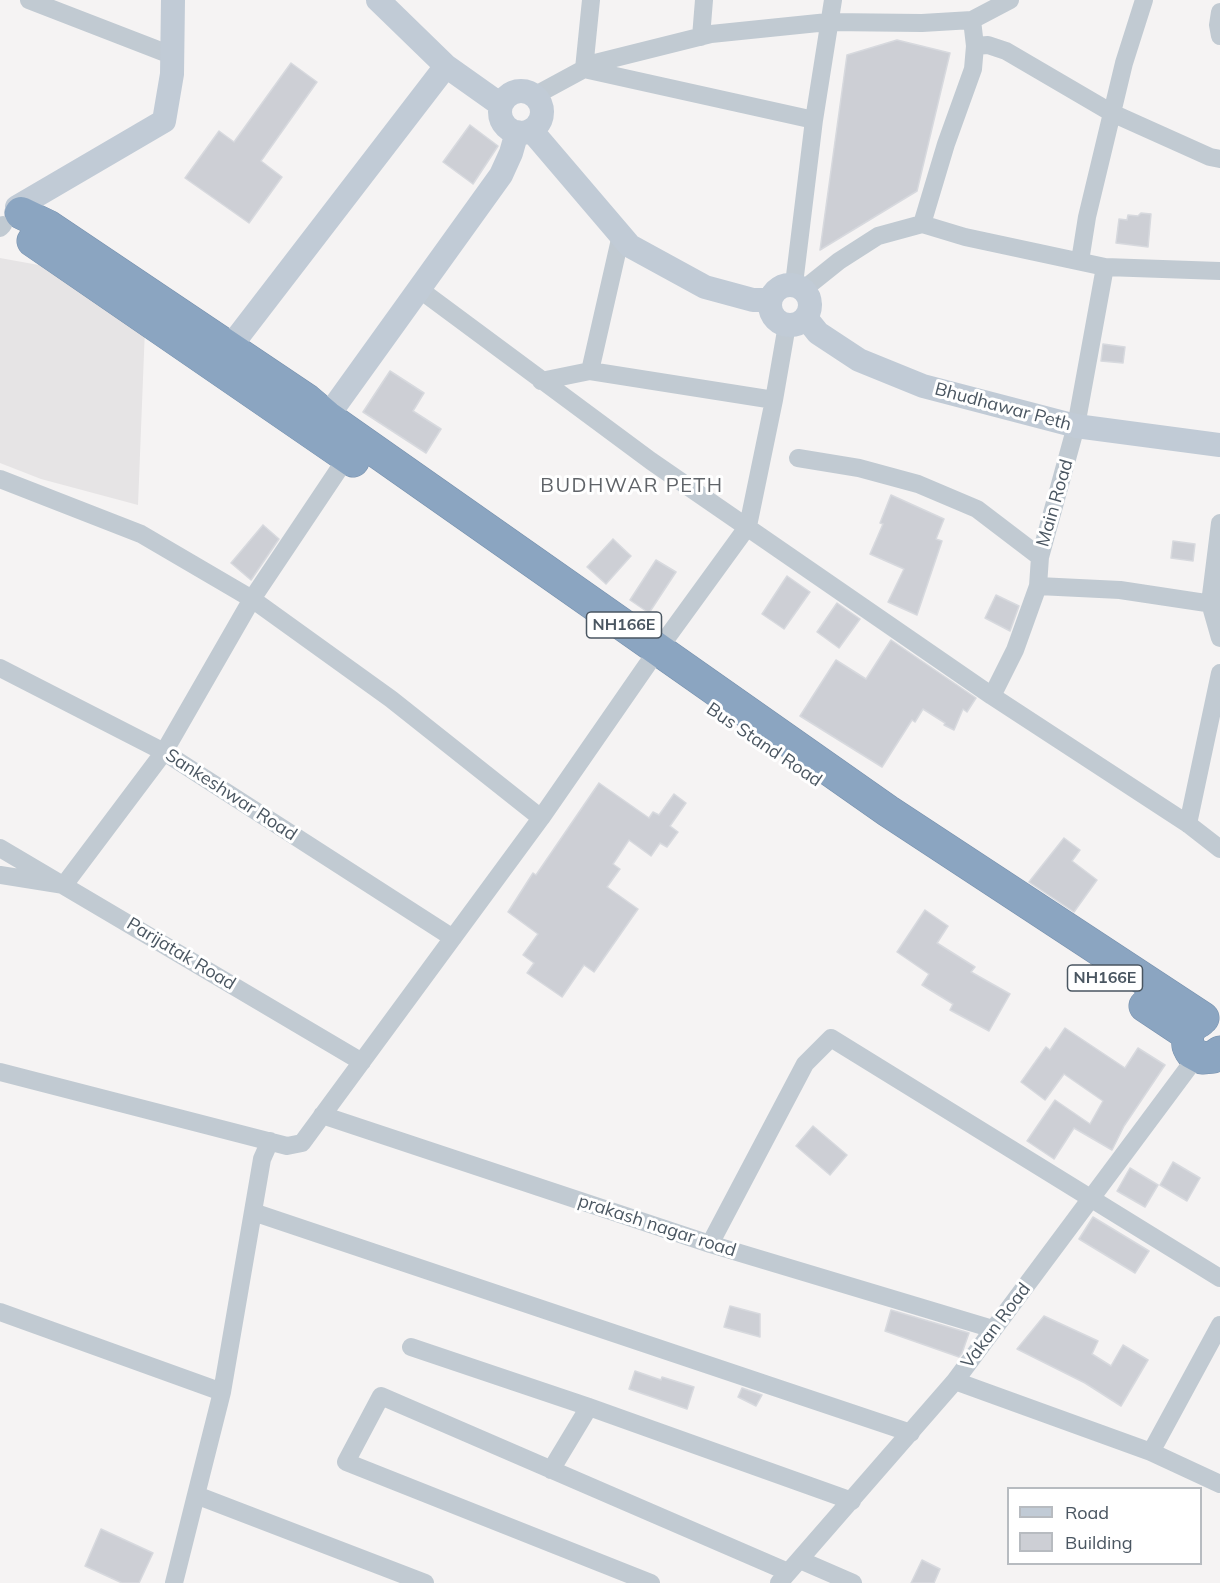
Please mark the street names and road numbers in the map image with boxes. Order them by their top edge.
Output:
street label: Bhudhawar Peth [932,378,1074,436]
street label: Main Road [1032,457,1078,549]
road number: NH166E [586,612,662,638]
street label: Bus Stand Road [702,698,826,792]
street label: Sankeshwar Road [161,744,301,846]
street label: Parijatak Road [123,913,239,995]
road number: NH166E [1068,965,1142,991]
street label: prakash nagar road [575,1190,739,1262]
street label: Vakan Road [957,1279,1035,1373]

